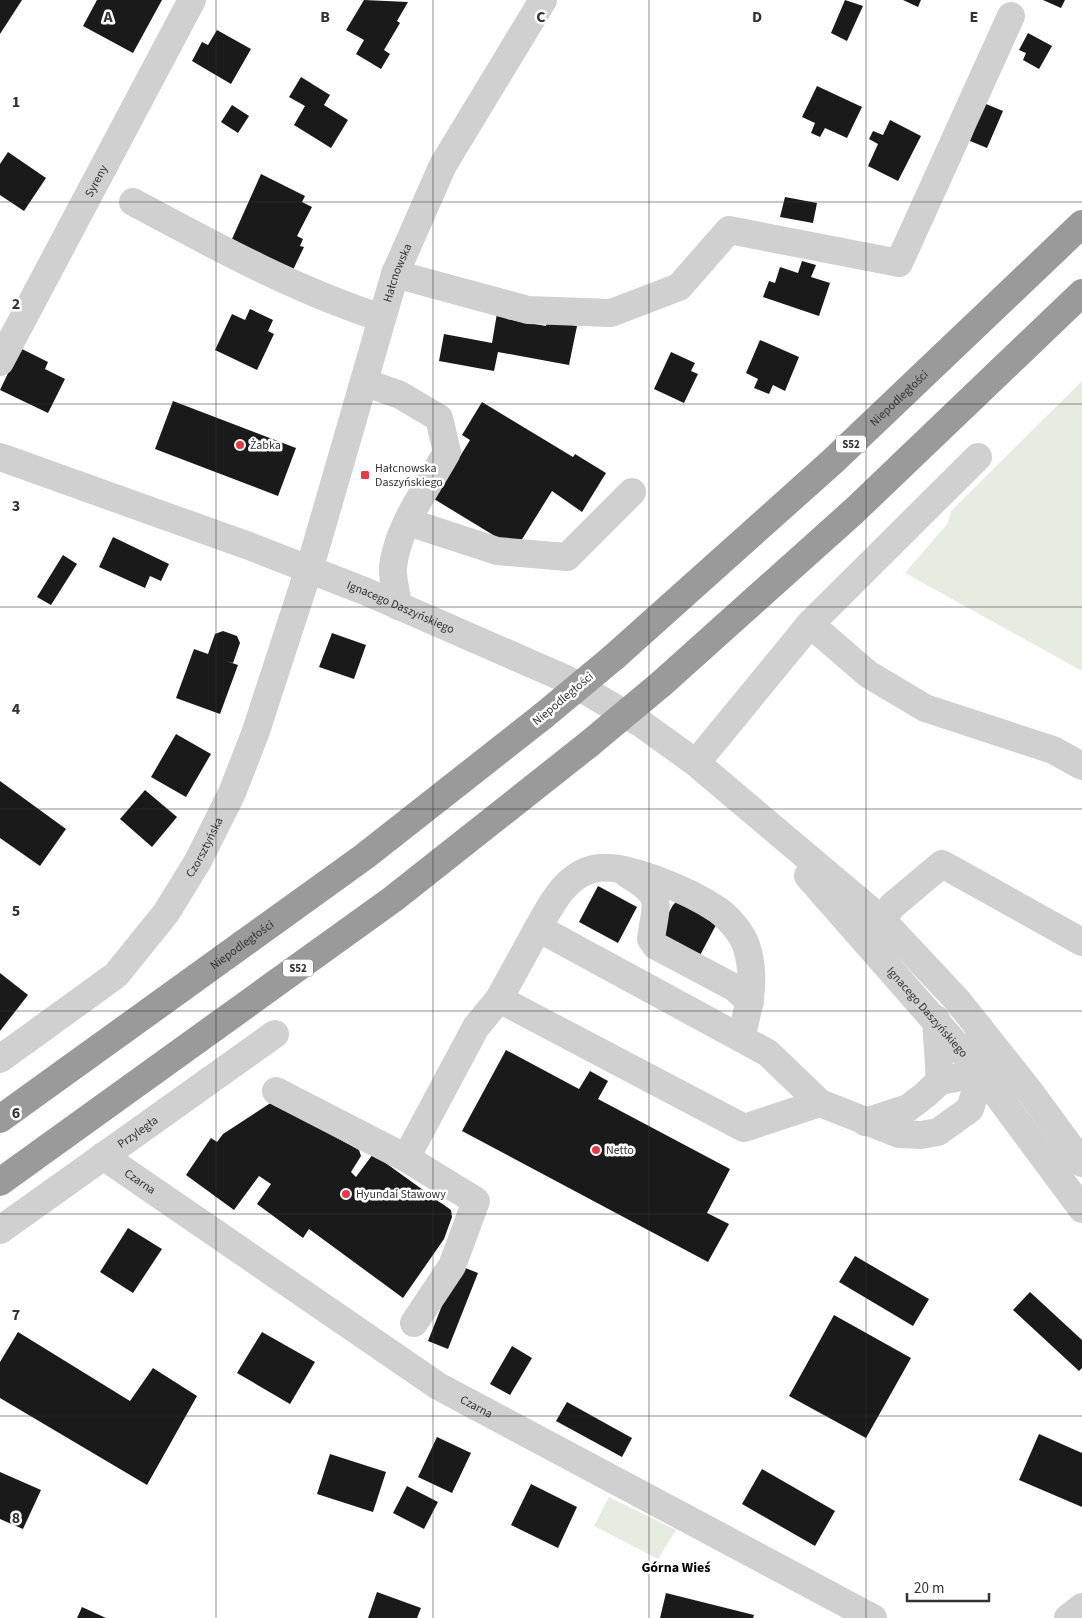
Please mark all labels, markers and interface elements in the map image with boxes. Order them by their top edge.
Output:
text: A [102,6,113,28]
text: B [320,6,330,28]
text: C [536,6,546,28]
text: D [752,6,762,28]
text: E [970,6,978,28]
text: 1 [12,91,20,113]
street label: Syreny [81,161,112,200]
street label: Hałcnowska [379,241,416,304]
text: 2 [12,293,20,315]
street label: Niepodległości [866,366,932,430]
road number: S52 [836,436,866,452]
place label: Żabka [250,437,281,454]
marker: Żabka [234,439,246,451]
place label: Hałcnowska Daszyńskiego [375,460,443,491]
marker: Hałcnowska Daszyńskiego [359,469,371,481]
text: 3 [12,495,20,517]
street label: Ignacego Daszyńskiego [344,576,457,638]
street label: Niepodległości [529,668,597,730]
text: 4 [12,698,21,720]
street label: Czorsztyńska [181,814,227,881]
text: 5 [12,900,20,922]
street label: Niepodległości [206,916,277,974]
road number: S52 [283,960,313,976]
street label: Ignacego Daszyńskiego [883,963,972,1061]
text: 6 [12,1102,20,1124]
street label: Przyległa [114,1112,161,1152]
place label: Netto [606,1142,634,1159]
marker: Netto [590,1144,602,1156]
street label: Czarna [121,1165,159,1198]
place label: Hyundai Stawowy [356,1186,446,1203]
marker: Hyundai Stawowy [340,1188,352,1200]
text: 7 [12,1304,20,1326]
street label: Czarna [457,1391,496,1422]
text: 8 [12,1507,20,1529]
district label: Górna Wieś [641,1558,711,1578]
scale bar [907,1570,990,1602]
text: 20 m [914,1578,944,1599]

